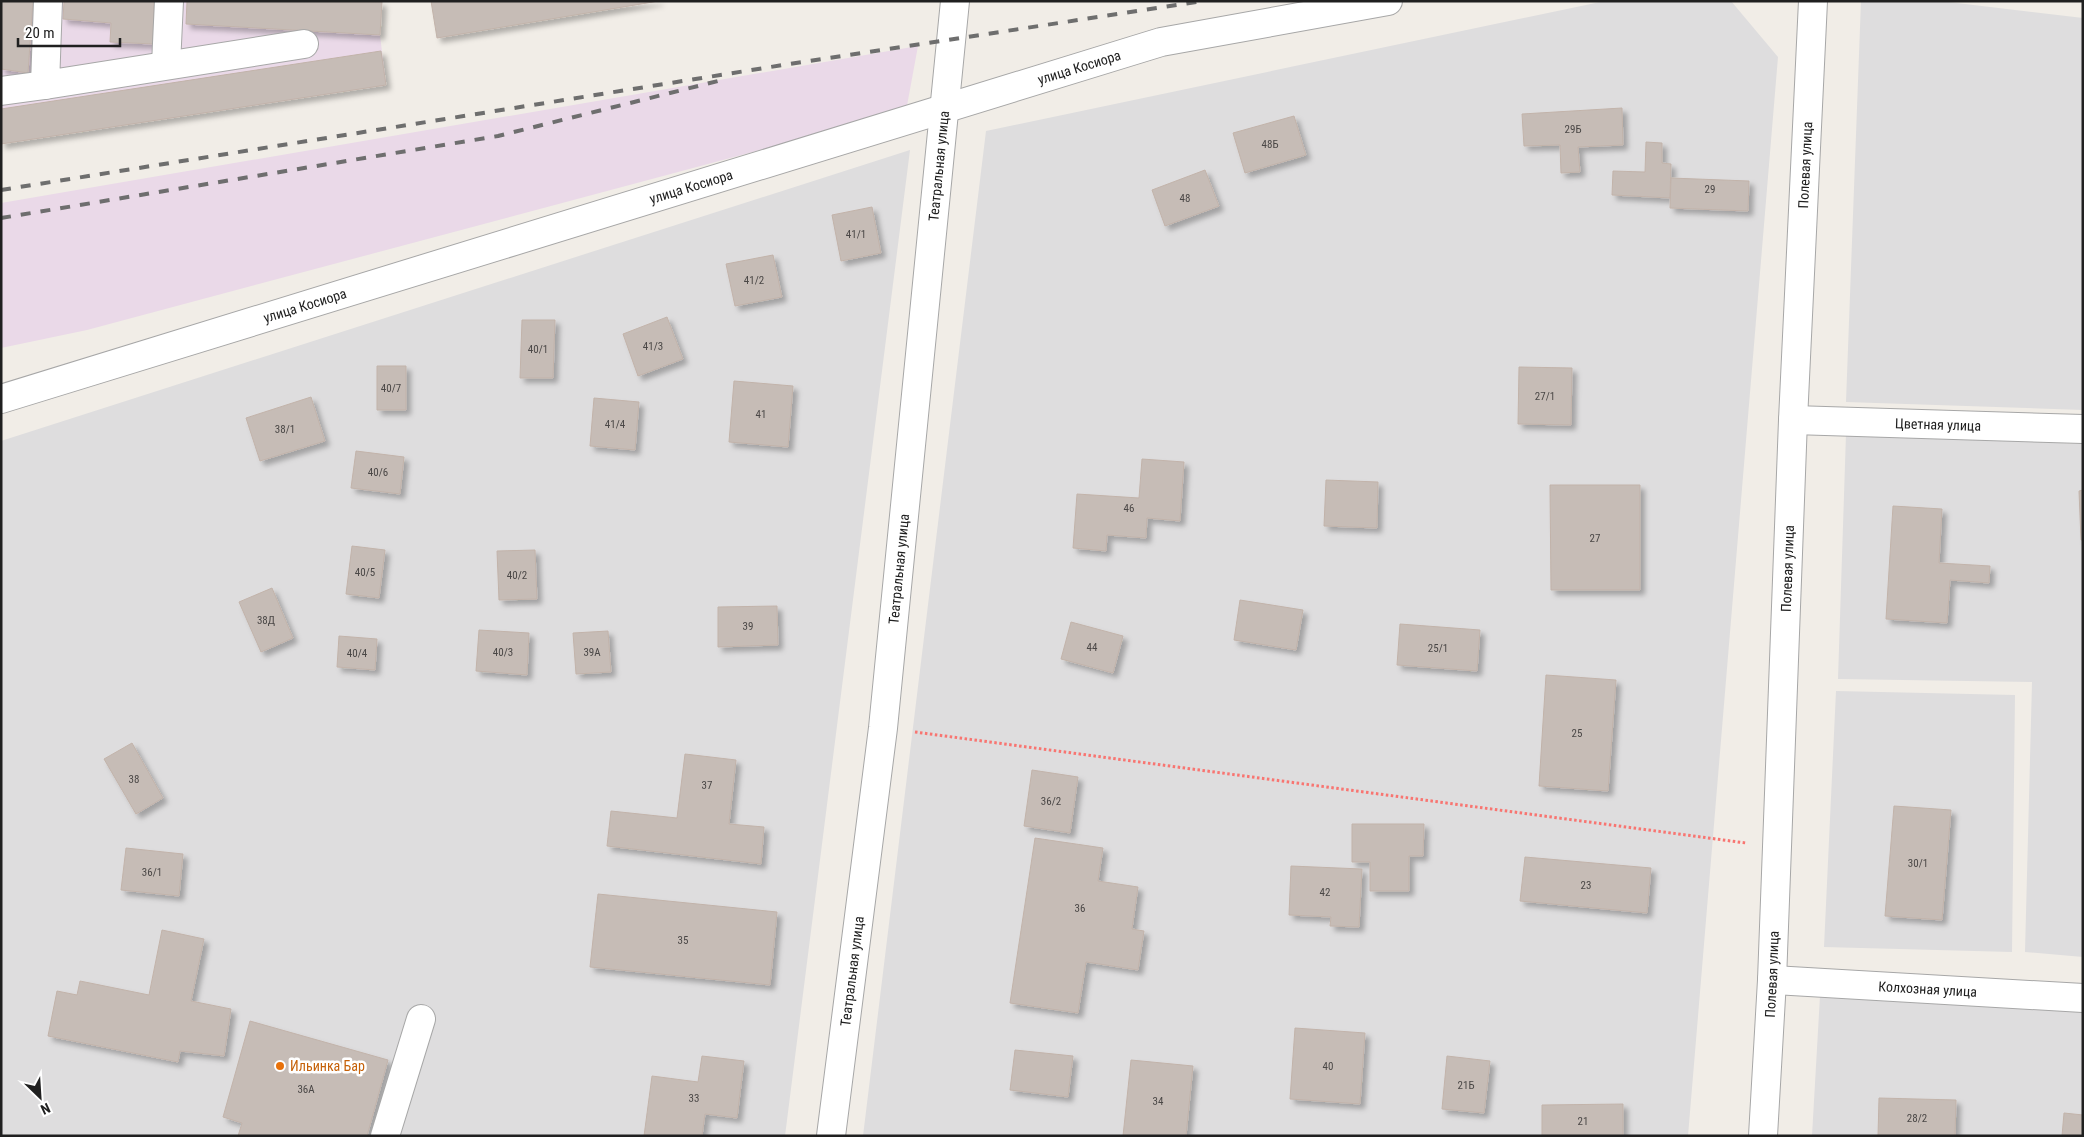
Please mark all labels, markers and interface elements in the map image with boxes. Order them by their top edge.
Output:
scale bar [18,15,120,47]
text: 20 m [25,24,55,42]
street label: улица Косиора [1036,47,1123,88]
street label: Театральная улица [925,110,952,222]
street label: Полевая улица [1795,121,1815,209]
house number: 29Б [1565,123,1581,136]
house number: 48Б [1262,138,1278,151]
street label: улица Косиора [648,166,735,207]
house number: 29 [1705,183,1715,196]
house number: 48 [1180,192,1190,205]
house number: 41/1 [846,228,866,241]
house number: 41/2 [744,274,764,287]
street label: улица Косиора [261,285,348,326]
house number: 41/3 [643,340,663,353]
house number: 40/1 [528,343,548,356]
house number: 40/7 [381,382,401,395]
house number: 27/1 [1535,390,1555,403]
house number: 41 [756,408,766,421]
street label: Цветная улица [1895,415,1981,434]
house number: 41/4 [605,418,626,431]
house number: 38/1 [275,423,295,436]
house number: 40/6 [368,466,388,479]
house number: 46 [1124,502,1134,515]
street label: Театральная улица [885,513,912,625]
street label: Полевая улица [1778,525,1797,612]
house number: 27 [1590,532,1600,545]
house number: 40/5 [355,566,375,579]
house number: 40/2 [507,569,527,582]
house number: 38Д [257,614,275,627]
house number: 39 [743,620,753,633]
house number: 44 [1087,641,1098,654]
house number: 25/1 [1428,642,1448,655]
house number: 40/3 [493,646,513,659]
house number: 39А [583,646,601,659]
house number: 40/4 [347,647,368,660]
house number: 25 [1572,727,1582,740]
house number: 38 [129,773,139,786]
house number: 37 [702,779,712,792]
house number: 36/2 [1041,795,1061,808]
house number: 30/1 [1908,857,1928,870]
house number: 36/1 [142,866,162,879]
house number: 23 [1581,879,1591,892]
house number: 42 [1320,886,1330,899]
house number: 36 [1075,902,1085,915]
street label: Театральная улица [837,915,867,1027]
street label: Полевая улица [1762,930,1782,1018]
house number: 35 [678,934,688,947]
street label: Колхозная улица [1878,978,1978,1000]
place label: Ильинка Бар [290,1058,365,1074]
marker: Ильинка Бар [274,1060,286,1072]
house number: 40 [1323,1060,1333,1073]
north arrow [15,1072,65,1122]
house number: 21Б [1458,1079,1474,1092]
house number: 36А [297,1083,315,1096]
house number: 33 [689,1092,699,1105]
house number: 34 [1153,1095,1164,1108]
text: N [38,1100,53,1118]
house number: 28/2 [1907,1112,1927,1125]
house number: 21 [1578,1115,1588,1128]

